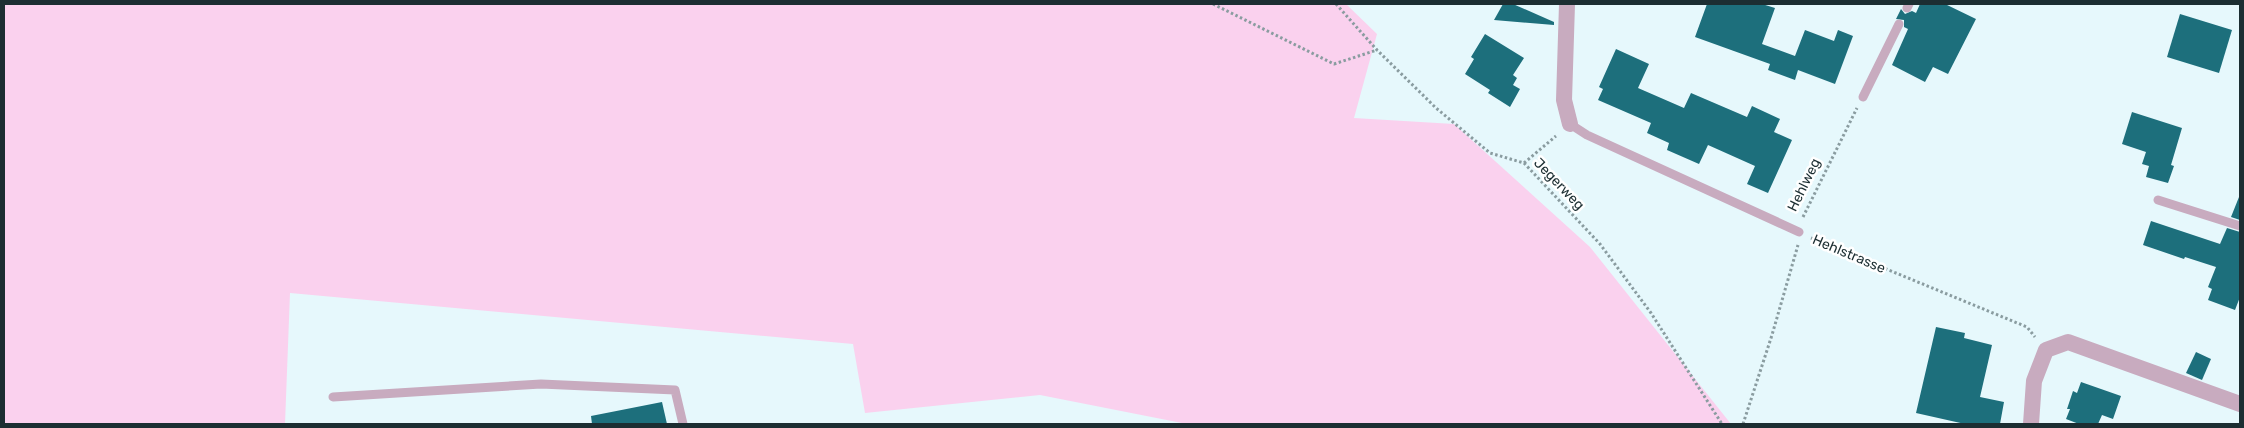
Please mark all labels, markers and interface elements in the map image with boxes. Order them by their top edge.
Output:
street label: Jegerweg [1530,155,1588,213]
street label: Hehlweg [1784,156,1824,214]
street label: Hehlstrasse [1810,231,1888,277]

